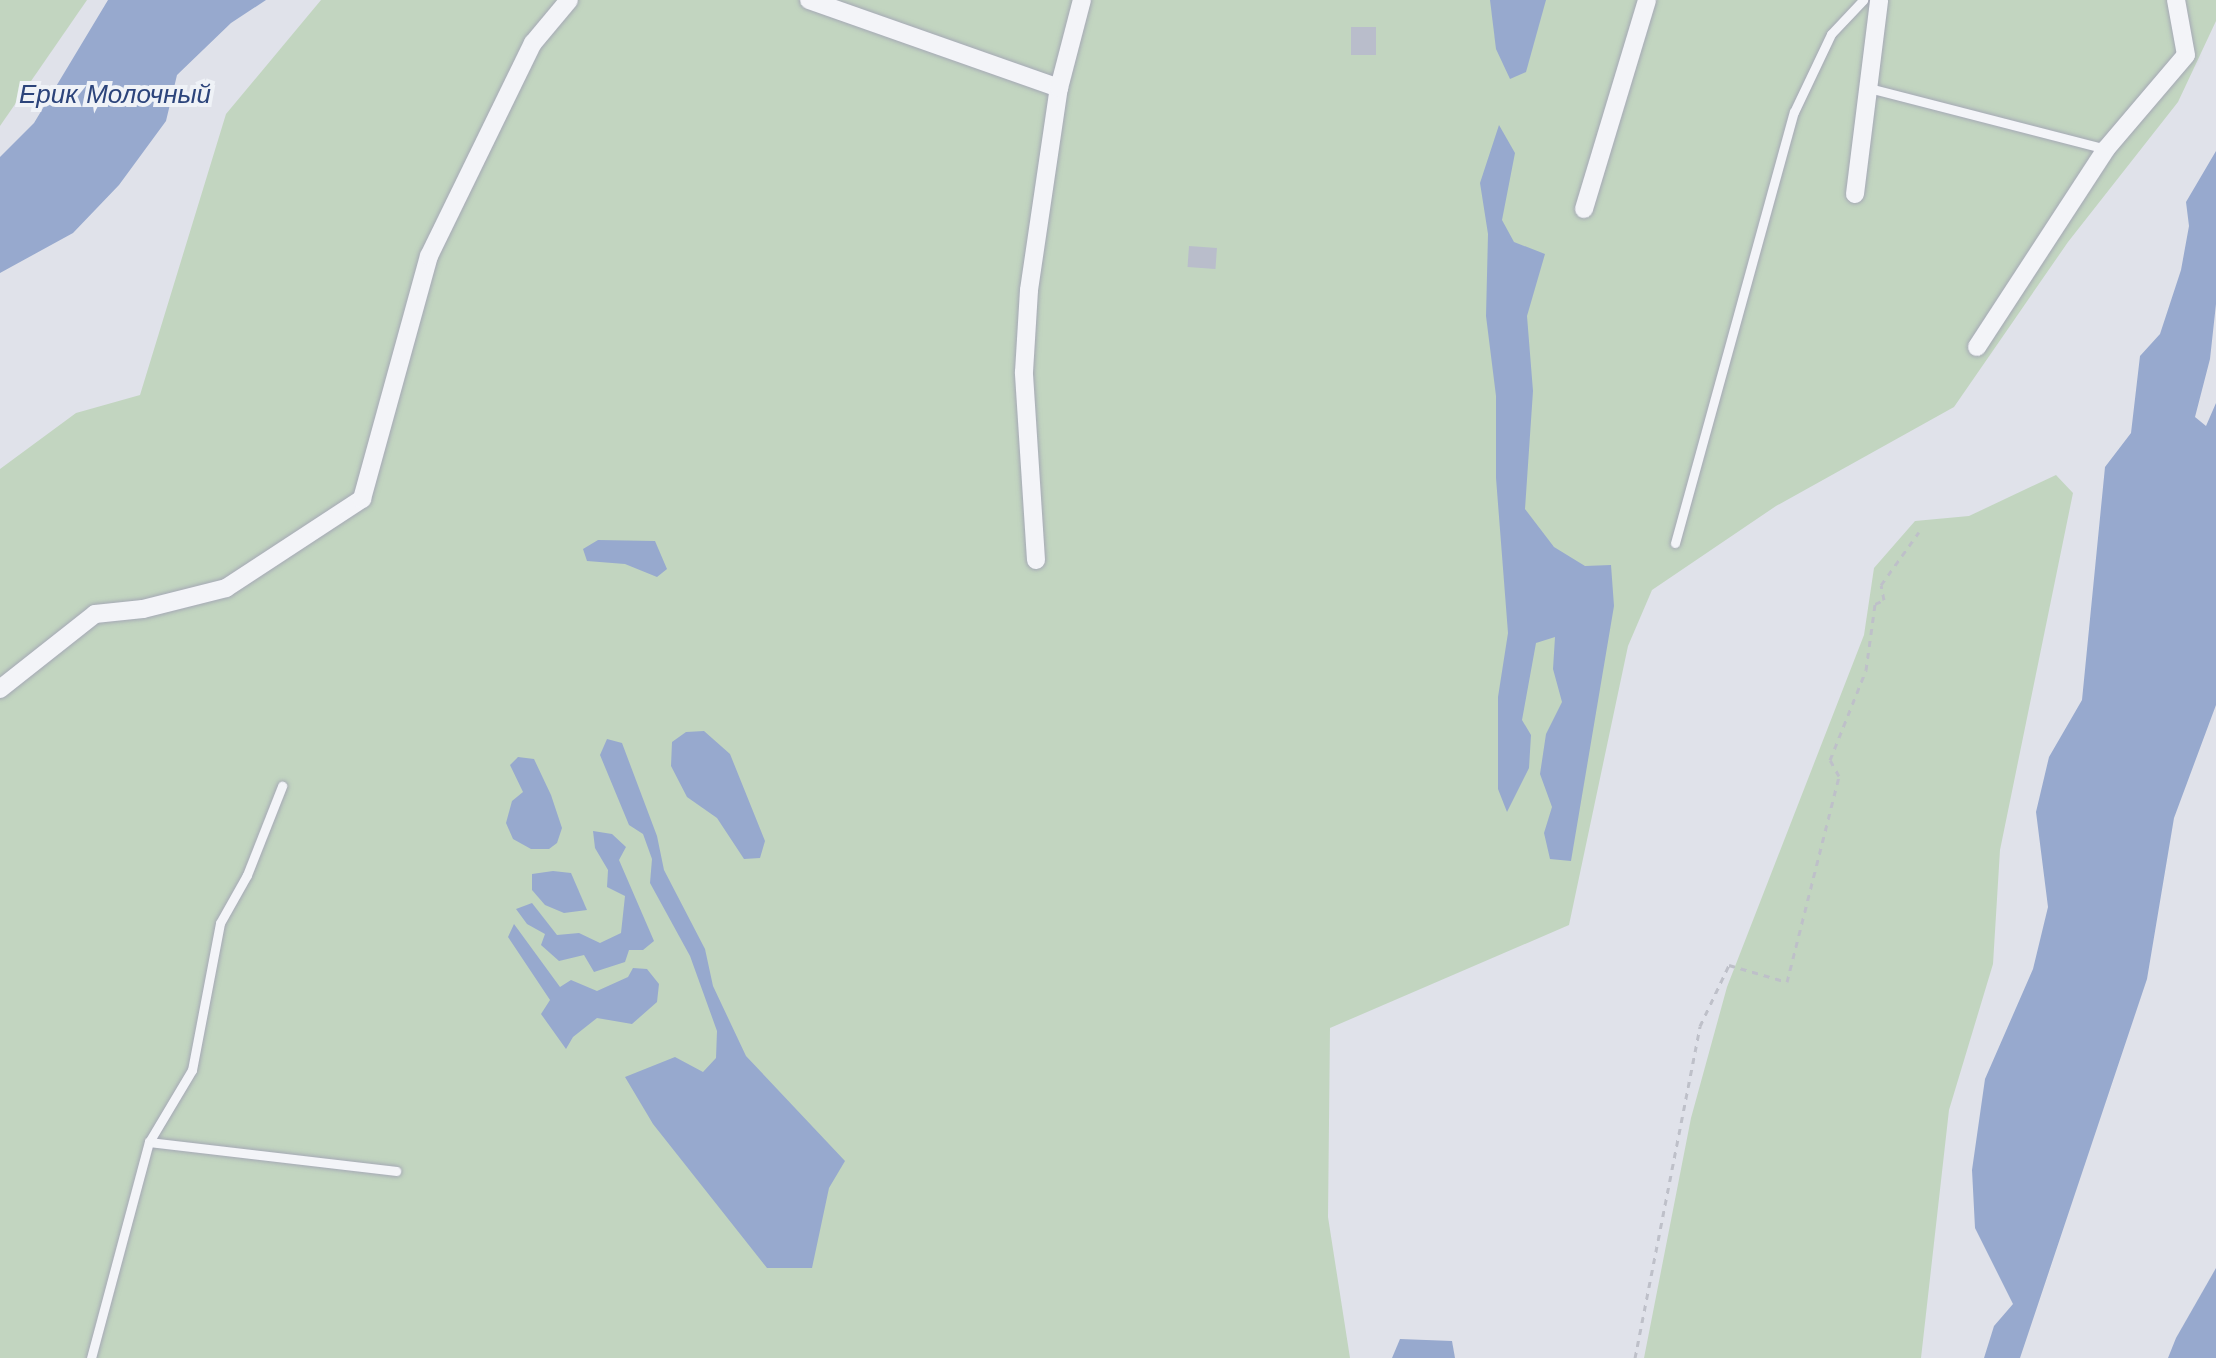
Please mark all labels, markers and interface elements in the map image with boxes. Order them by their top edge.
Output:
water label: Ерик Молочный [19,79,211,111]

